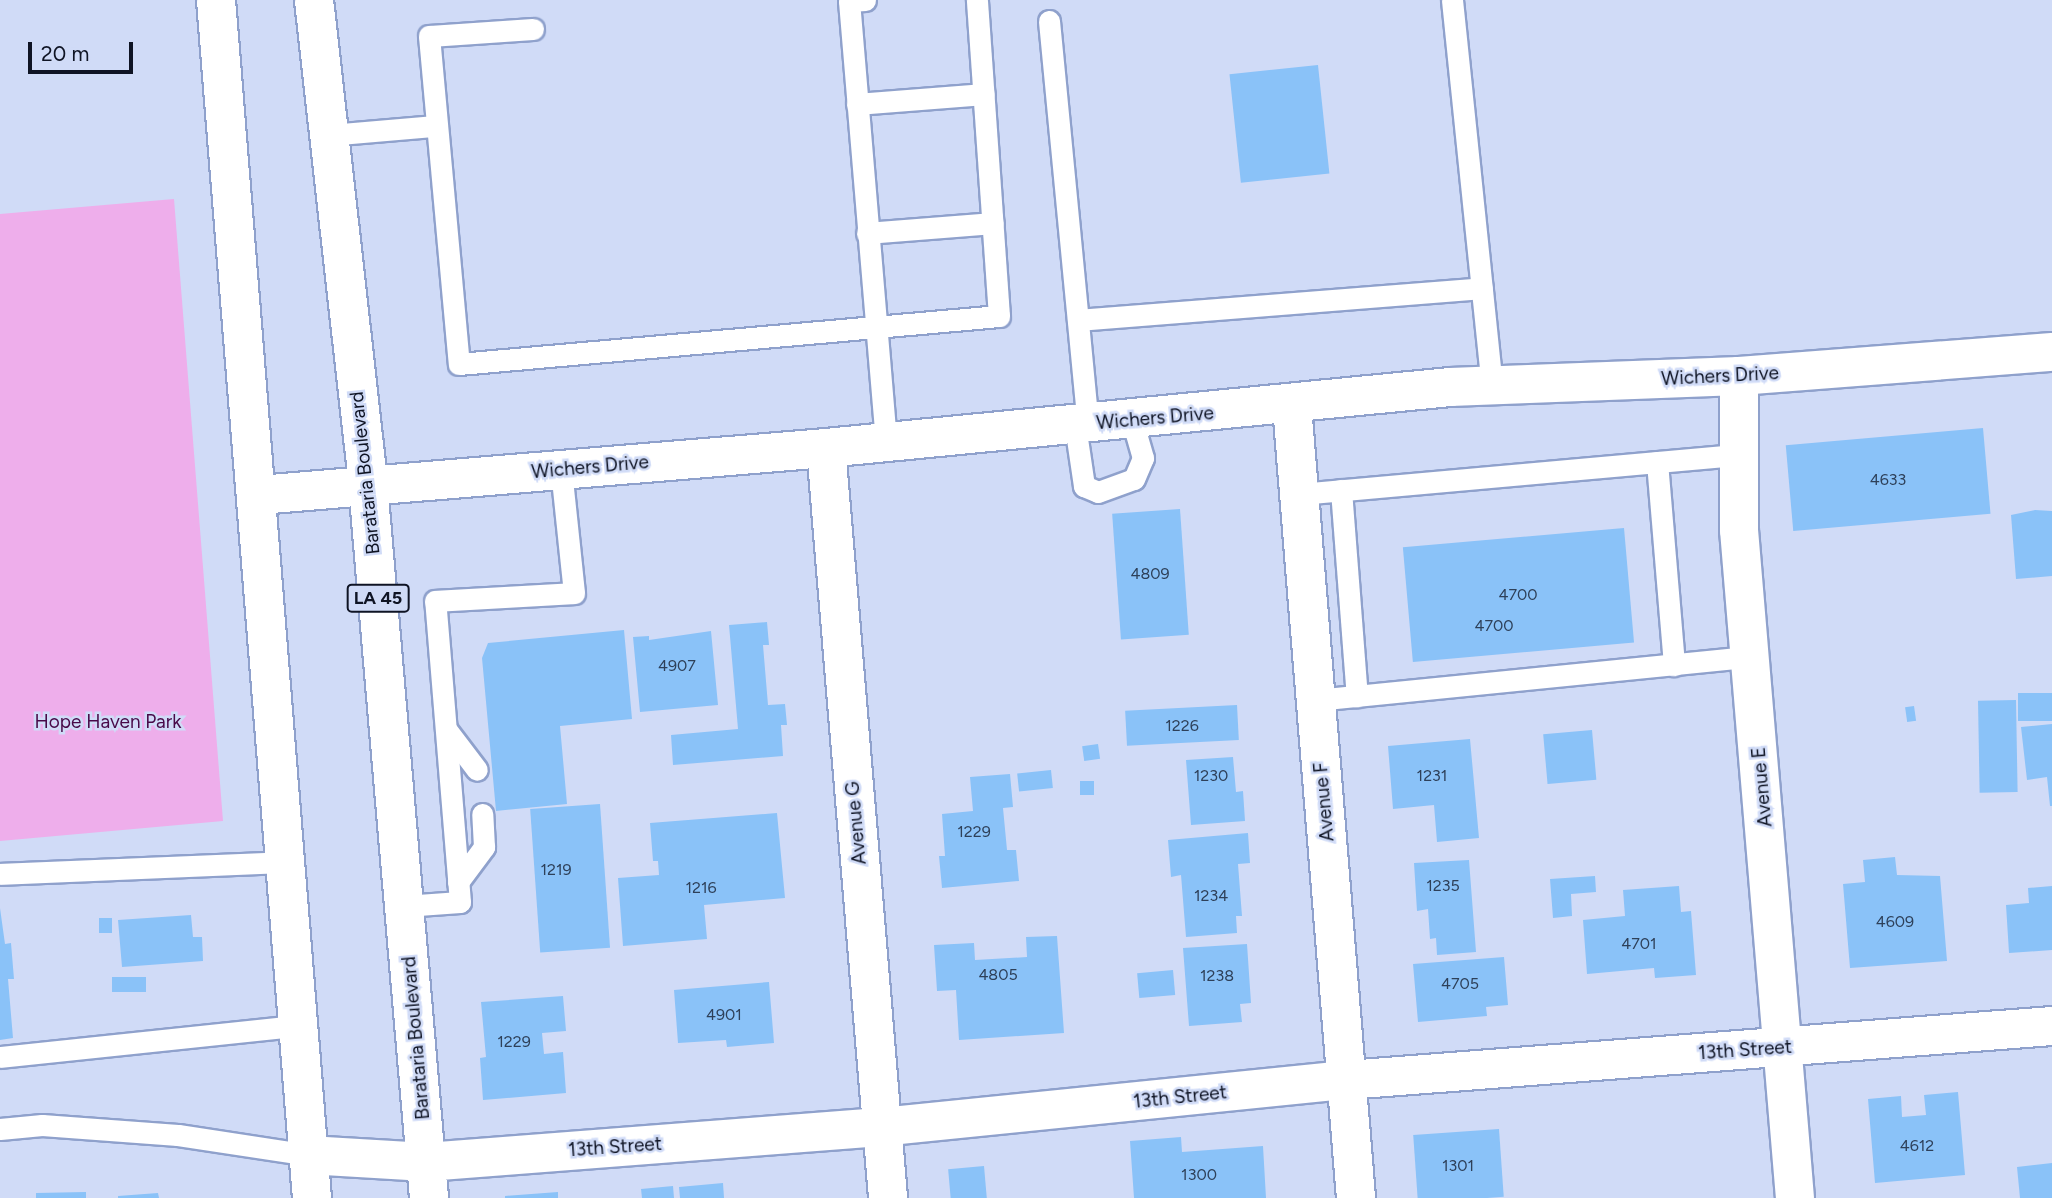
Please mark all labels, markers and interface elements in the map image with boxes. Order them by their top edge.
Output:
scale bar [32,28,136,72]
text: 20 m [41,41,89,66]
street label: Wichers Drive [1661,362,1779,390]
street label: Barataria Boulevard [345,390,385,556]
street label: Wichers Drive [1095,402,1215,434]
street label: Wichers Drive [530,451,650,483]
house number: 4633 [1870,470,1906,490]
house number: 4809 [1130,564,1170,584]
road number: LA 45 [346,584,410,612]
house number: 4700 [1498,585,1538,605]
house number: 4700 [1474,616,1514,636]
house number: 4907 [658,656,696,676]
park label: Hope Haven Park [35,711,181,733]
house number: 1226 [1165,716,1199,736]
street label: Avenue E [1747,746,1777,828]
street label: Avenue F [1309,762,1339,842]
house number: 1230 [1194,766,1228,786]
house number: 1231 [1417,766,1447,786]
street label: Avenue G [841,780,871,866]
house number: 1229 [957,822,991,842]
house number: 1219 [540,860,572,880]
house number: 1235 [1426,876,1460,896]
house number: 1216 [685,878,717,898]
house number: 1234 [1194,886,1228,906]
house number: 4609 [1876,912,1914,932]
house number: 4701 [1621,934,1657,954]
street label: Barataria Boulevard [398,955,434,1121]
house number: 4805 [978,965,1018,985]
house number: 1238 [1200,966,1234,986]
house number: 4705 [1441,974,1479,994]
house number: 4901 [706,1005,742,1025]
house number: 1229 [497,1032,531,1052]
street label: 13th Street [1697,1035,1793,1065]
street label: 13th Street [1132,1081,1228,1113]
street label: 13th Street [567,1132,663,1162]
house number: 4612 [1900,1136,1934,1156]
house number: 1301 [1442,1156,1474,1176]
house number: 1300 [1181,1165,1217,1185]

